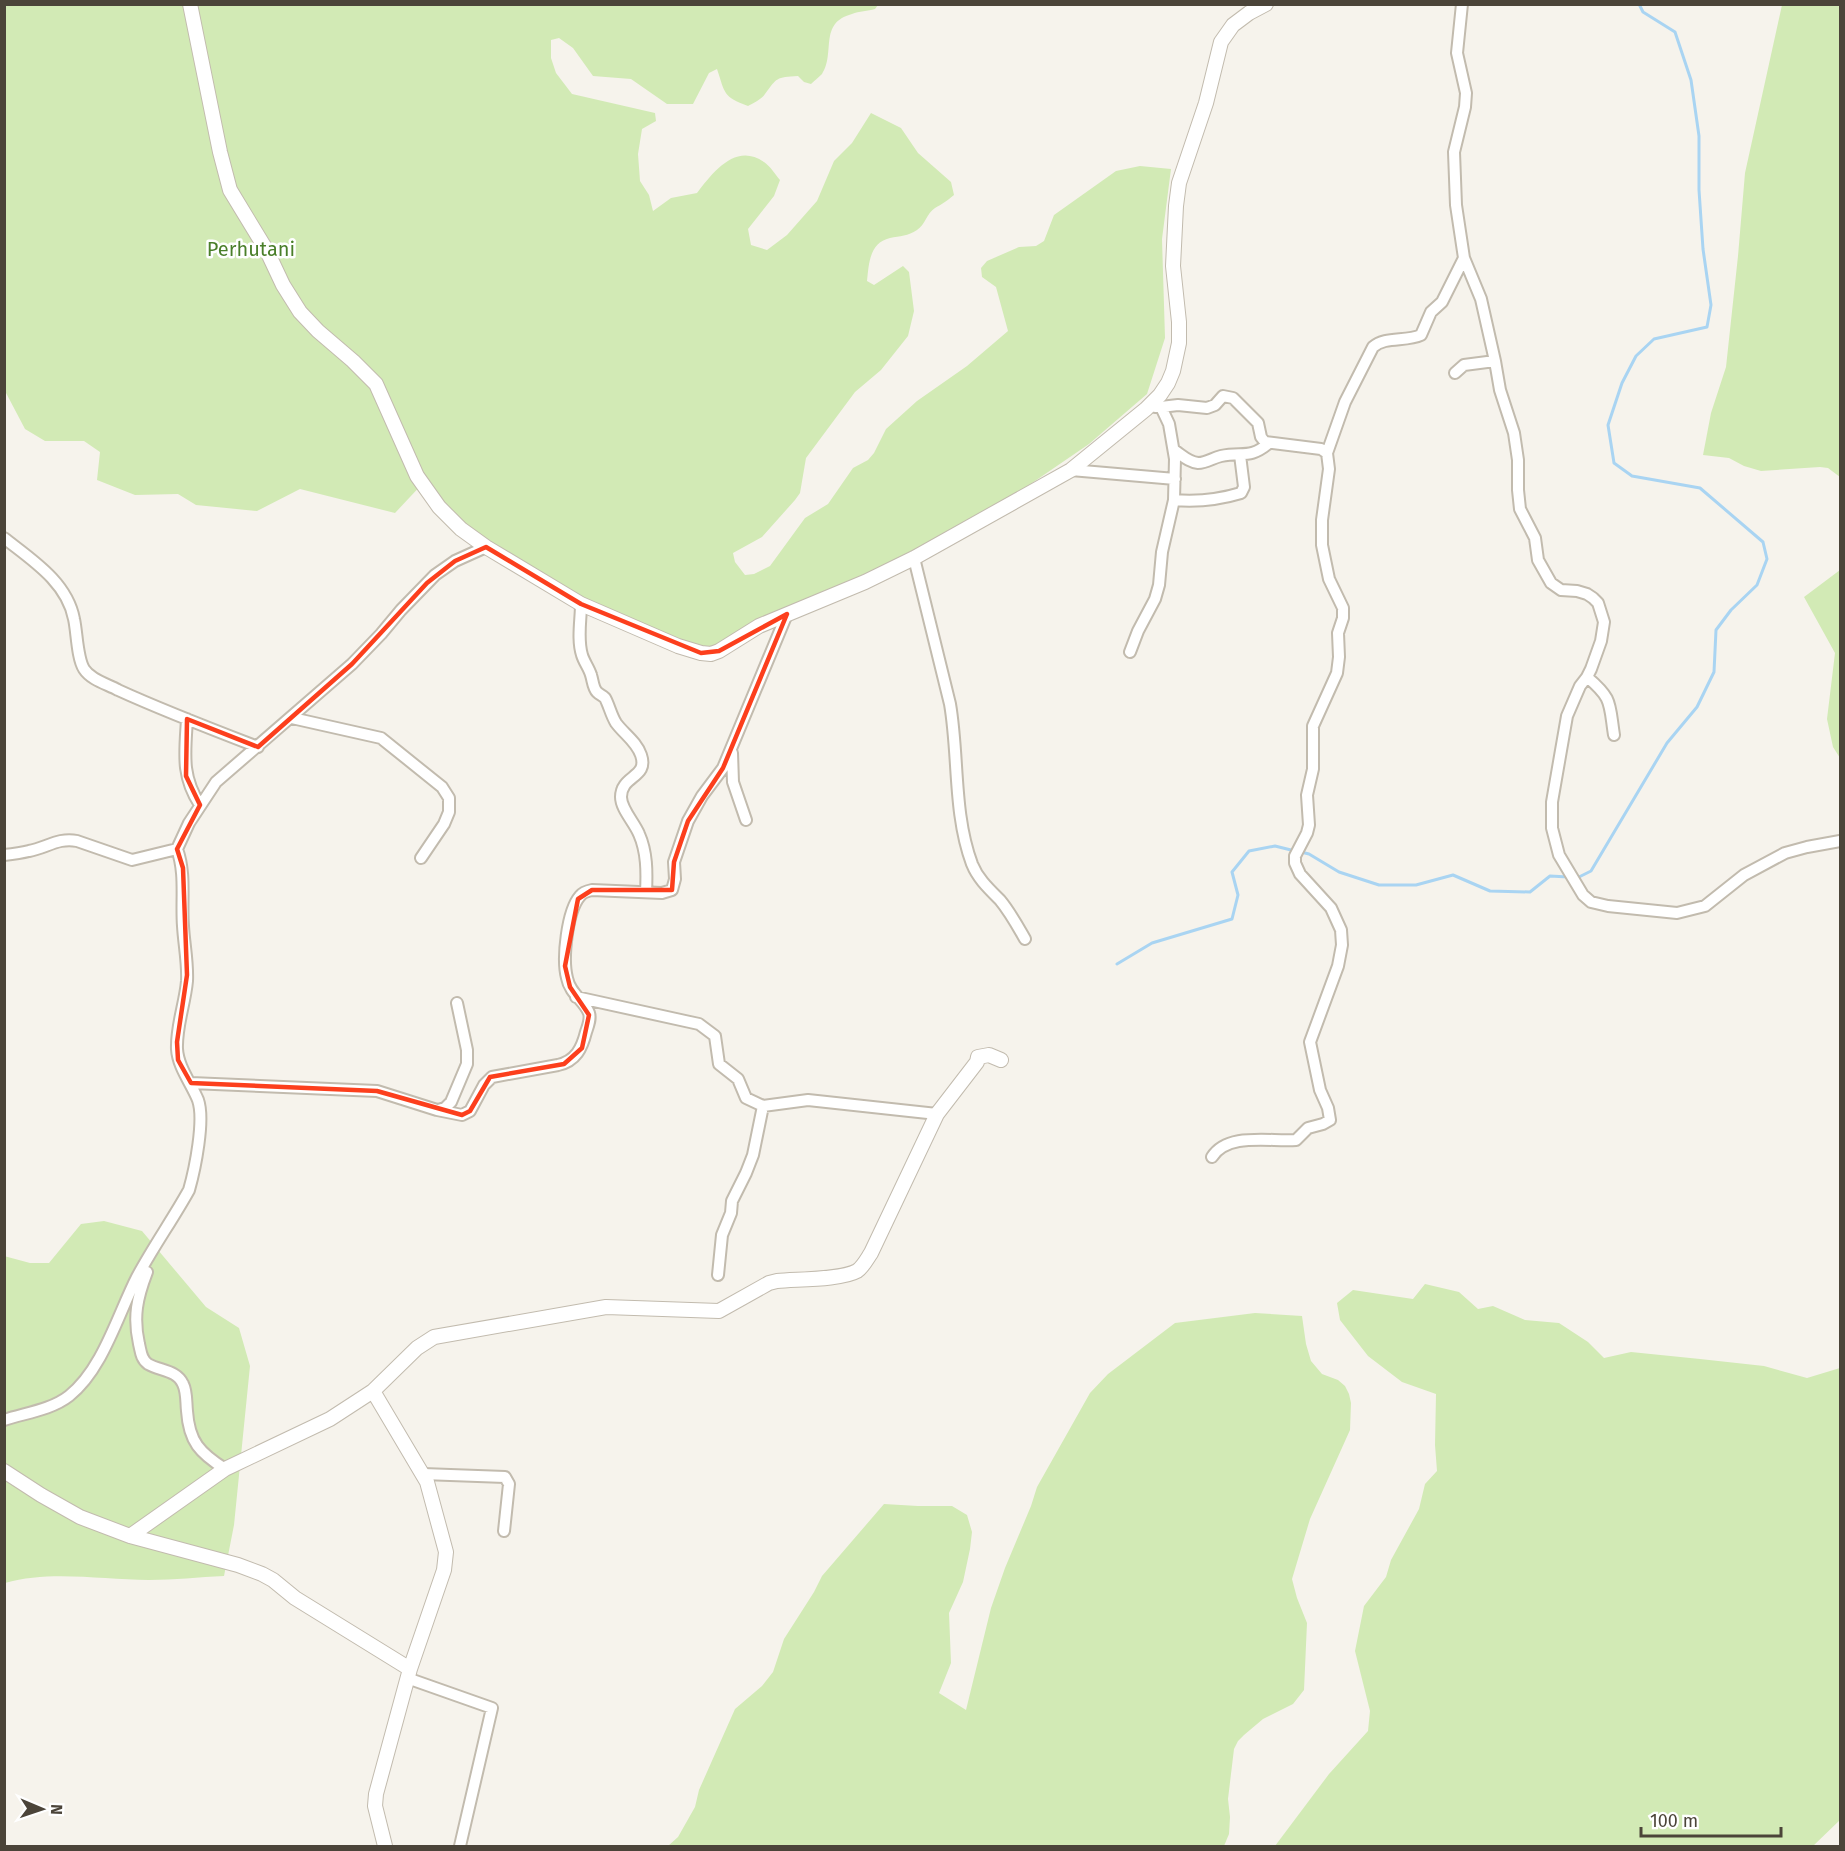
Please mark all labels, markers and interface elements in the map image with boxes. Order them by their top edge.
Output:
park label: Perhutani [207,237,295,261]
north arrow [12,1779,72,1839]
scale bar [1641,1800,1780,1838]
text: N [47,1804,66,1815]
text: 100 m [1650,1810,1698,1832]

